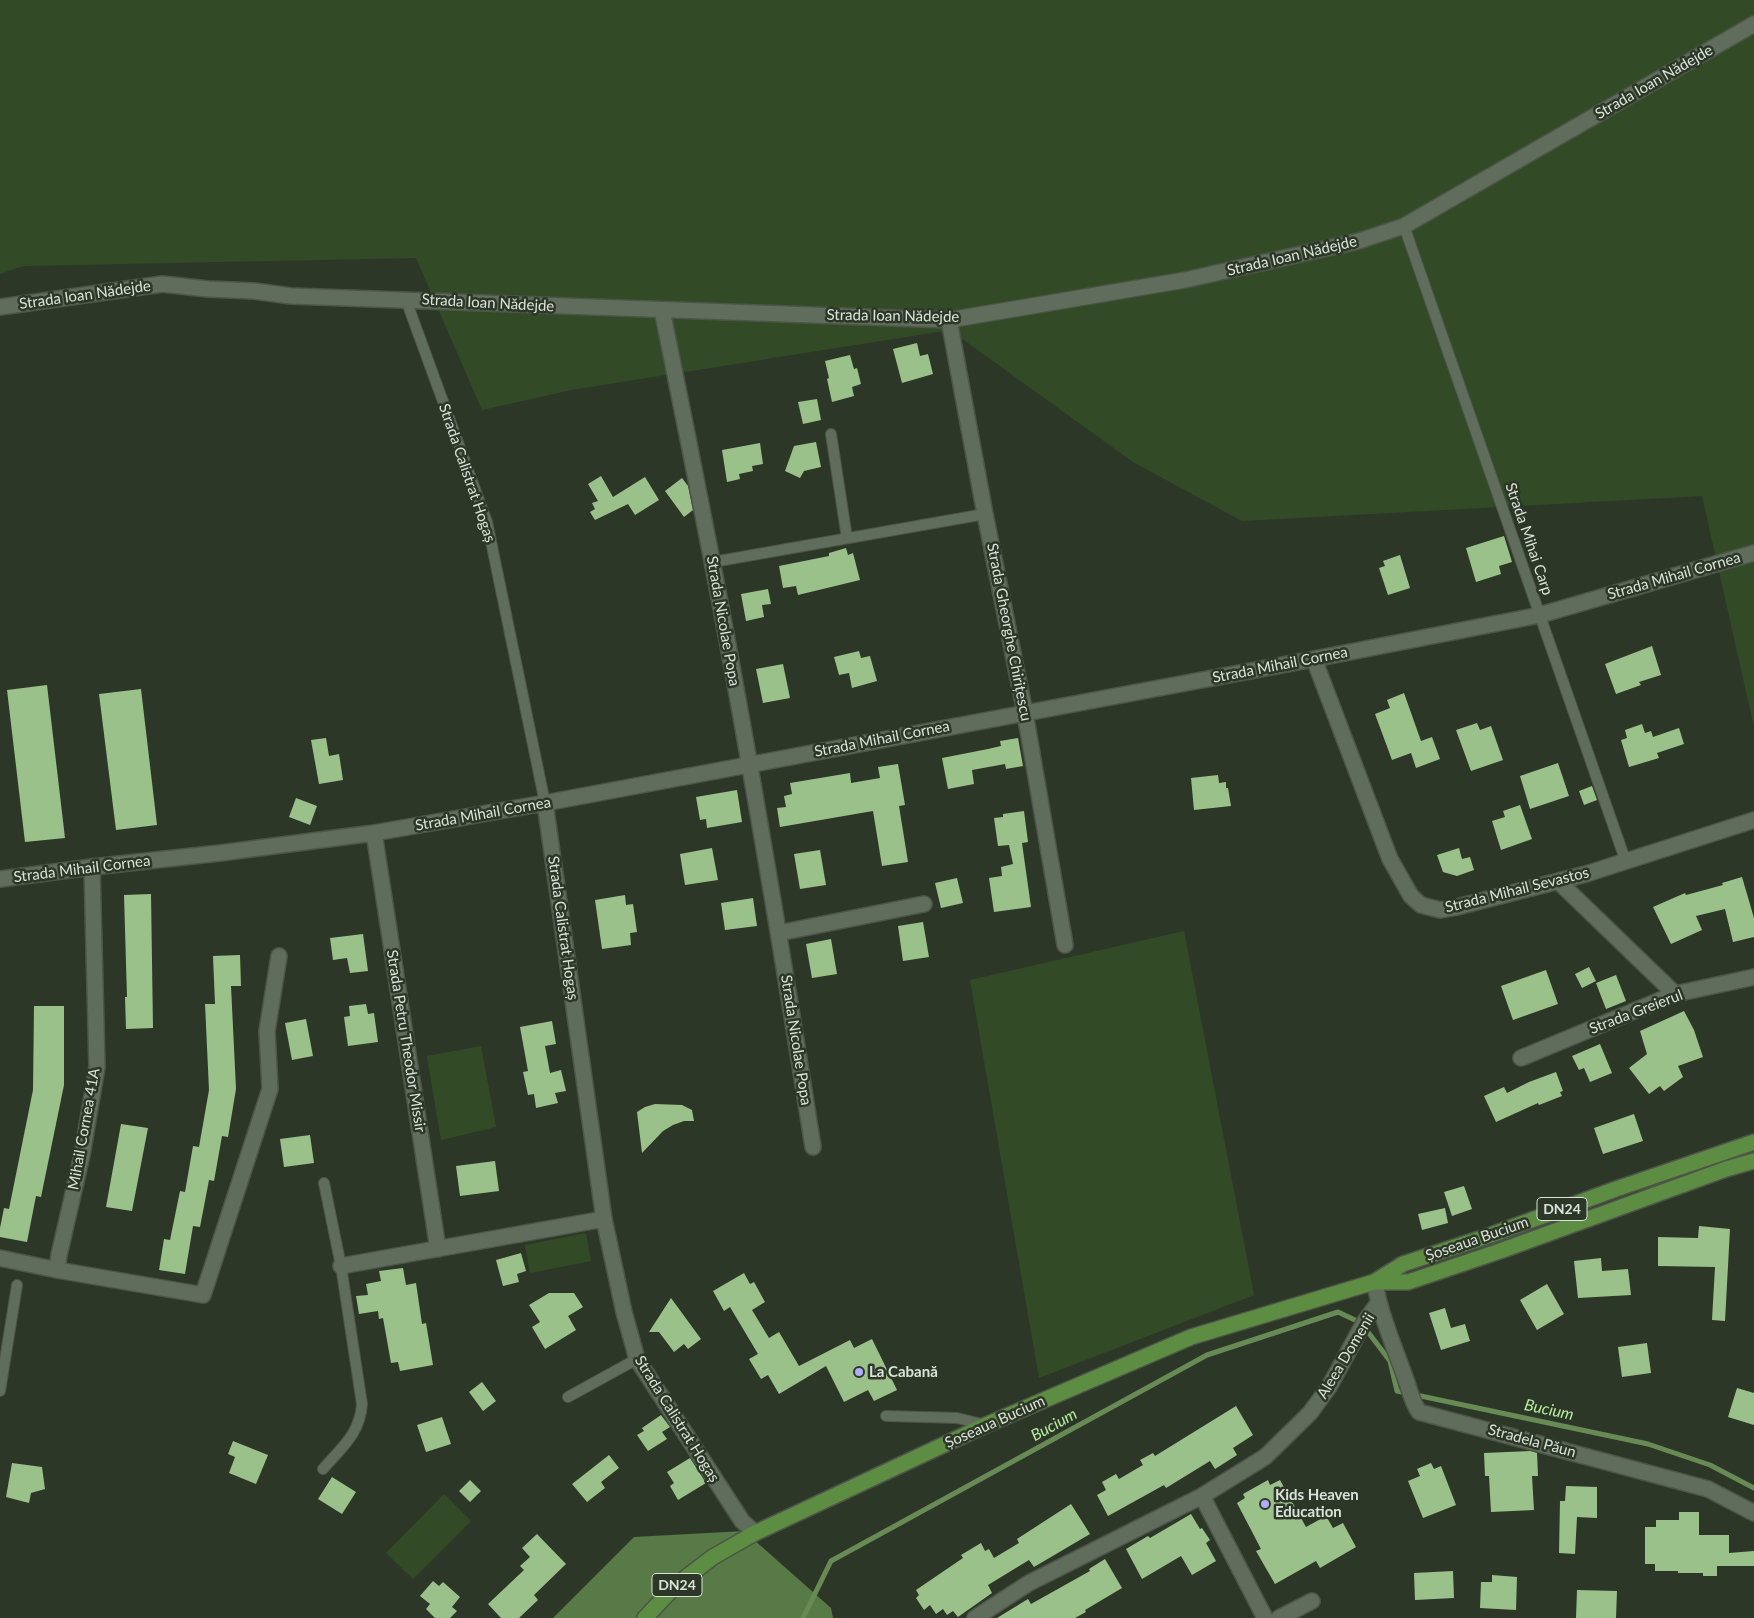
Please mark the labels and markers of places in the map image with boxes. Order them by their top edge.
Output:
place label: La Cabană [869,1363,938,1381]
marker: La Cabană [853,1366,865,1378]
place label: Kids Heaven Education [1275,1486,1359,1521]
marker: Kids Heaven Education [1259,1498,1271,1510]

